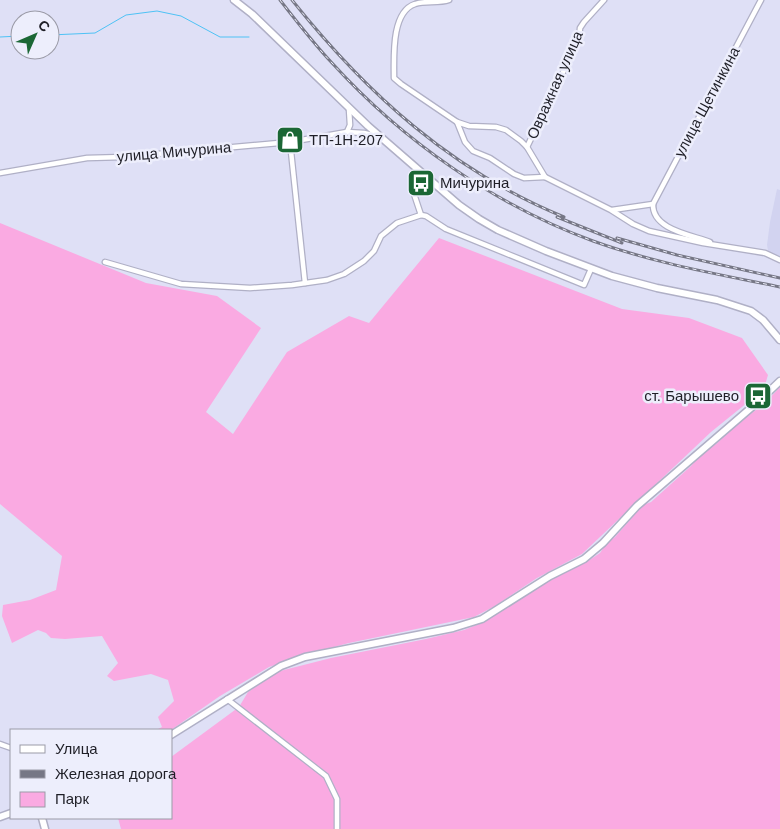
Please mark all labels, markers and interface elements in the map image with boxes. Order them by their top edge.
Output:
north arrow [10,10,60,60]
text: С [35,17,53,35]
street label: Овражная улица [523,28,586,141]
street label: улица Щетинкина [670,43,743,160]
shop icon: ТП-1Н-207 [275,125,305,155]
place label: ТП-1Н-207 [309,131,383,148]
street label: улица Мичурина [116,138,233,165]
bus stop icon: Мичурина [406,168,436,198]
place label: Мичурина [440,174,510,191]
bus stop icon: ст. Барышево [743,381,773,411]
place label: ст. Барышево [644,387,739,404]
legend [10,729,172,819]
text: Улица [55,740,98,757]
text: Железная дорога [55,765,177,782]
text: Парк [55,790,89,807]

